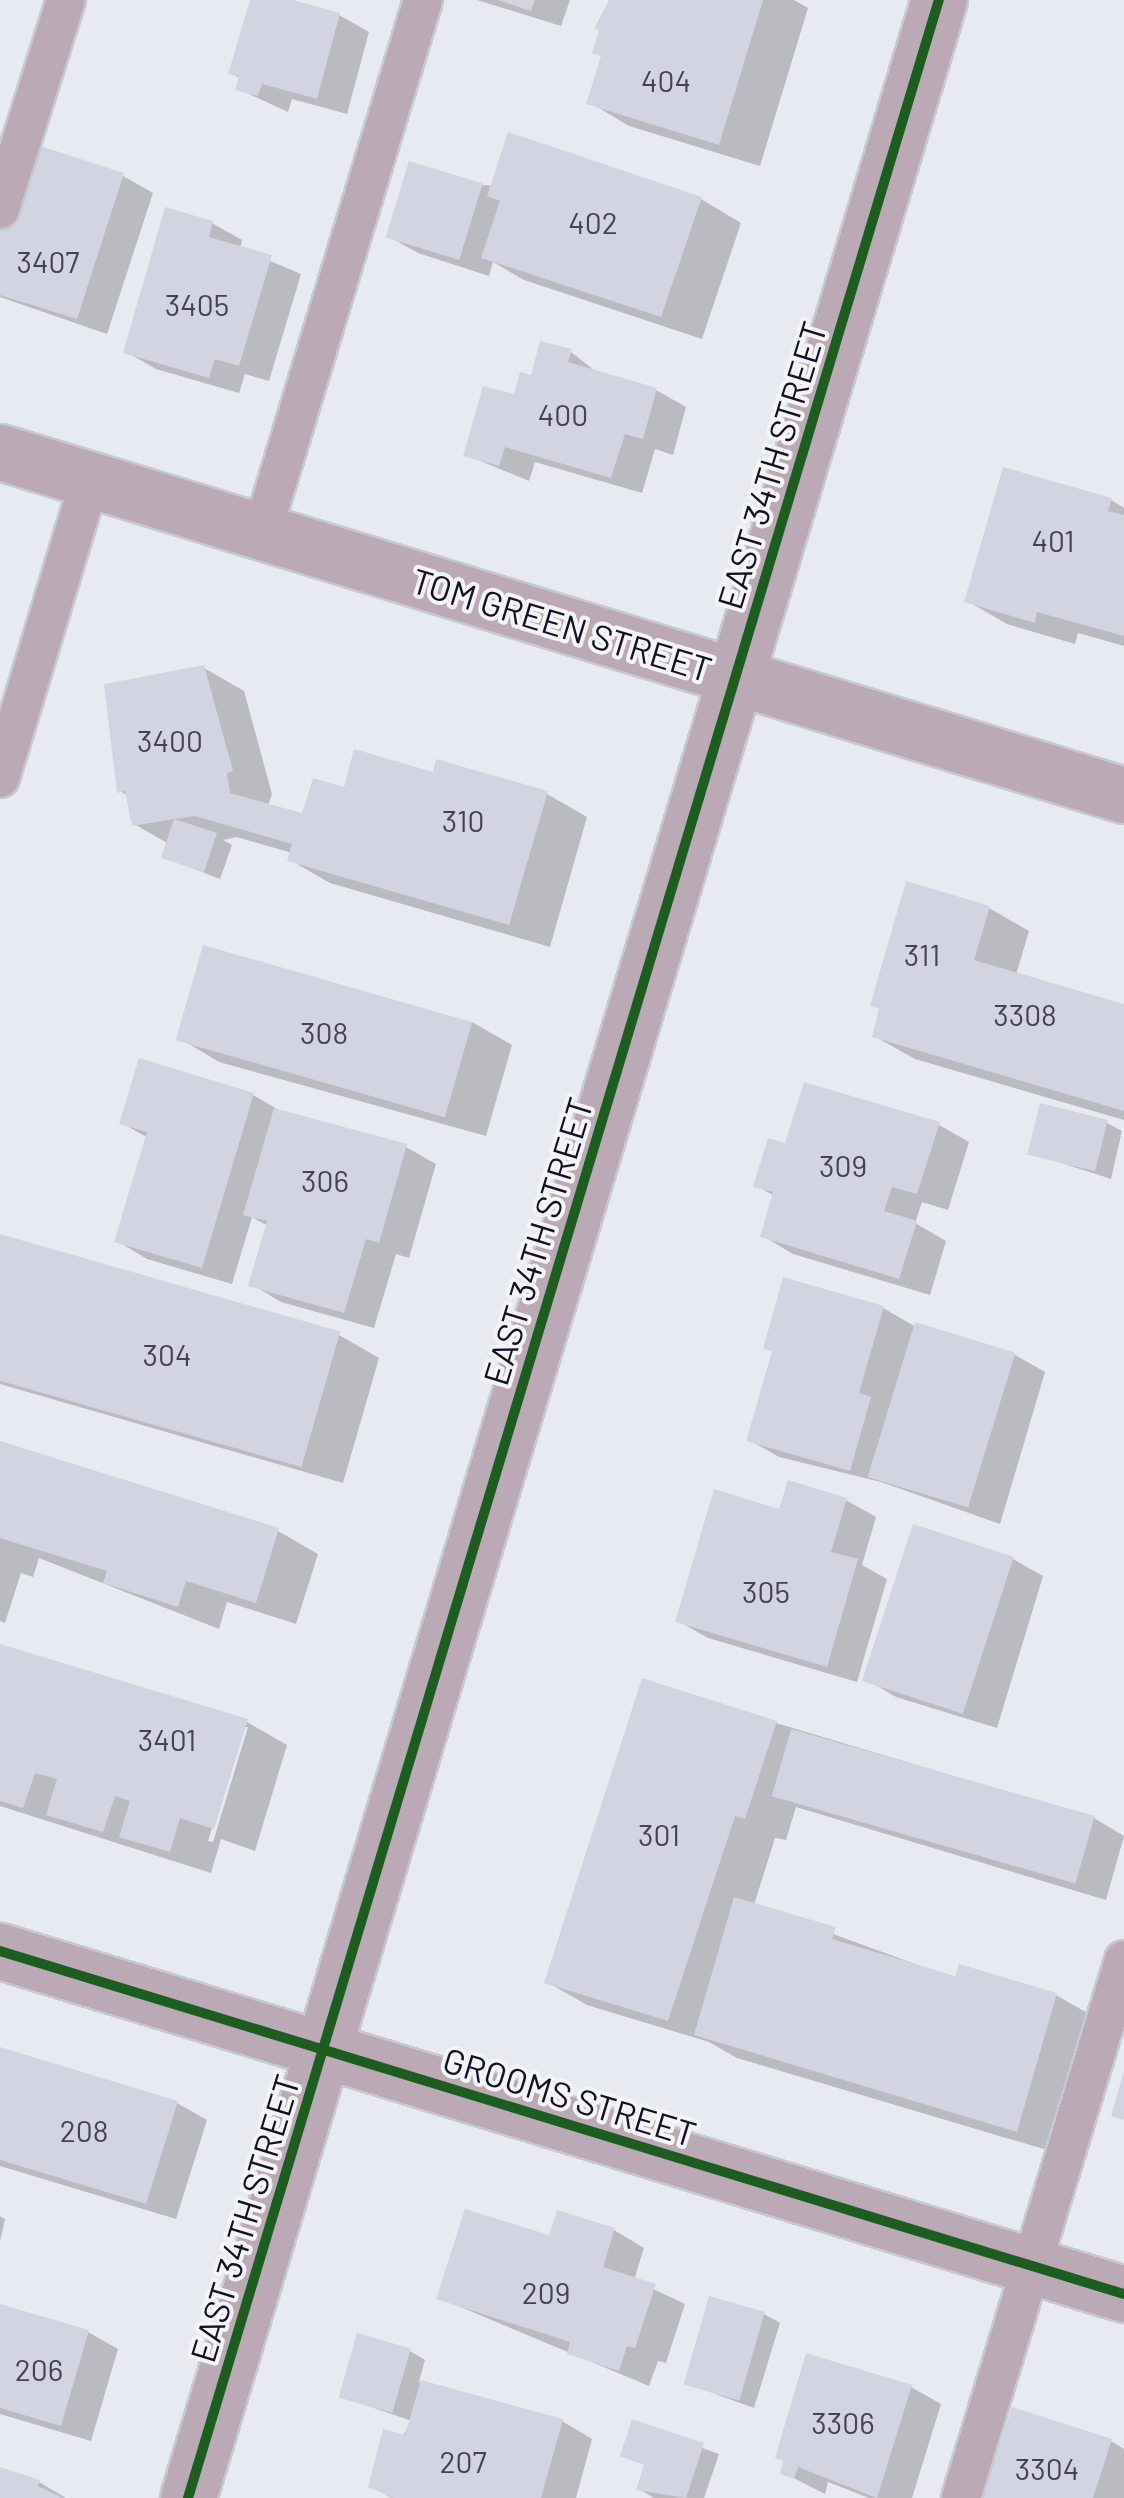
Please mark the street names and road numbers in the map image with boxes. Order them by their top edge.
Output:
street label: EAST 34TH STREET [707,316,835,614]
street label: TOM GREEN STREET [407,558,717,690]
street label: EAST 34TH STREET [473,1092,601,1390]
street label: GROOMS STREET [438,2038,702,2154]
street label: EAST 34TH STREET [180,2069,308,2367]

